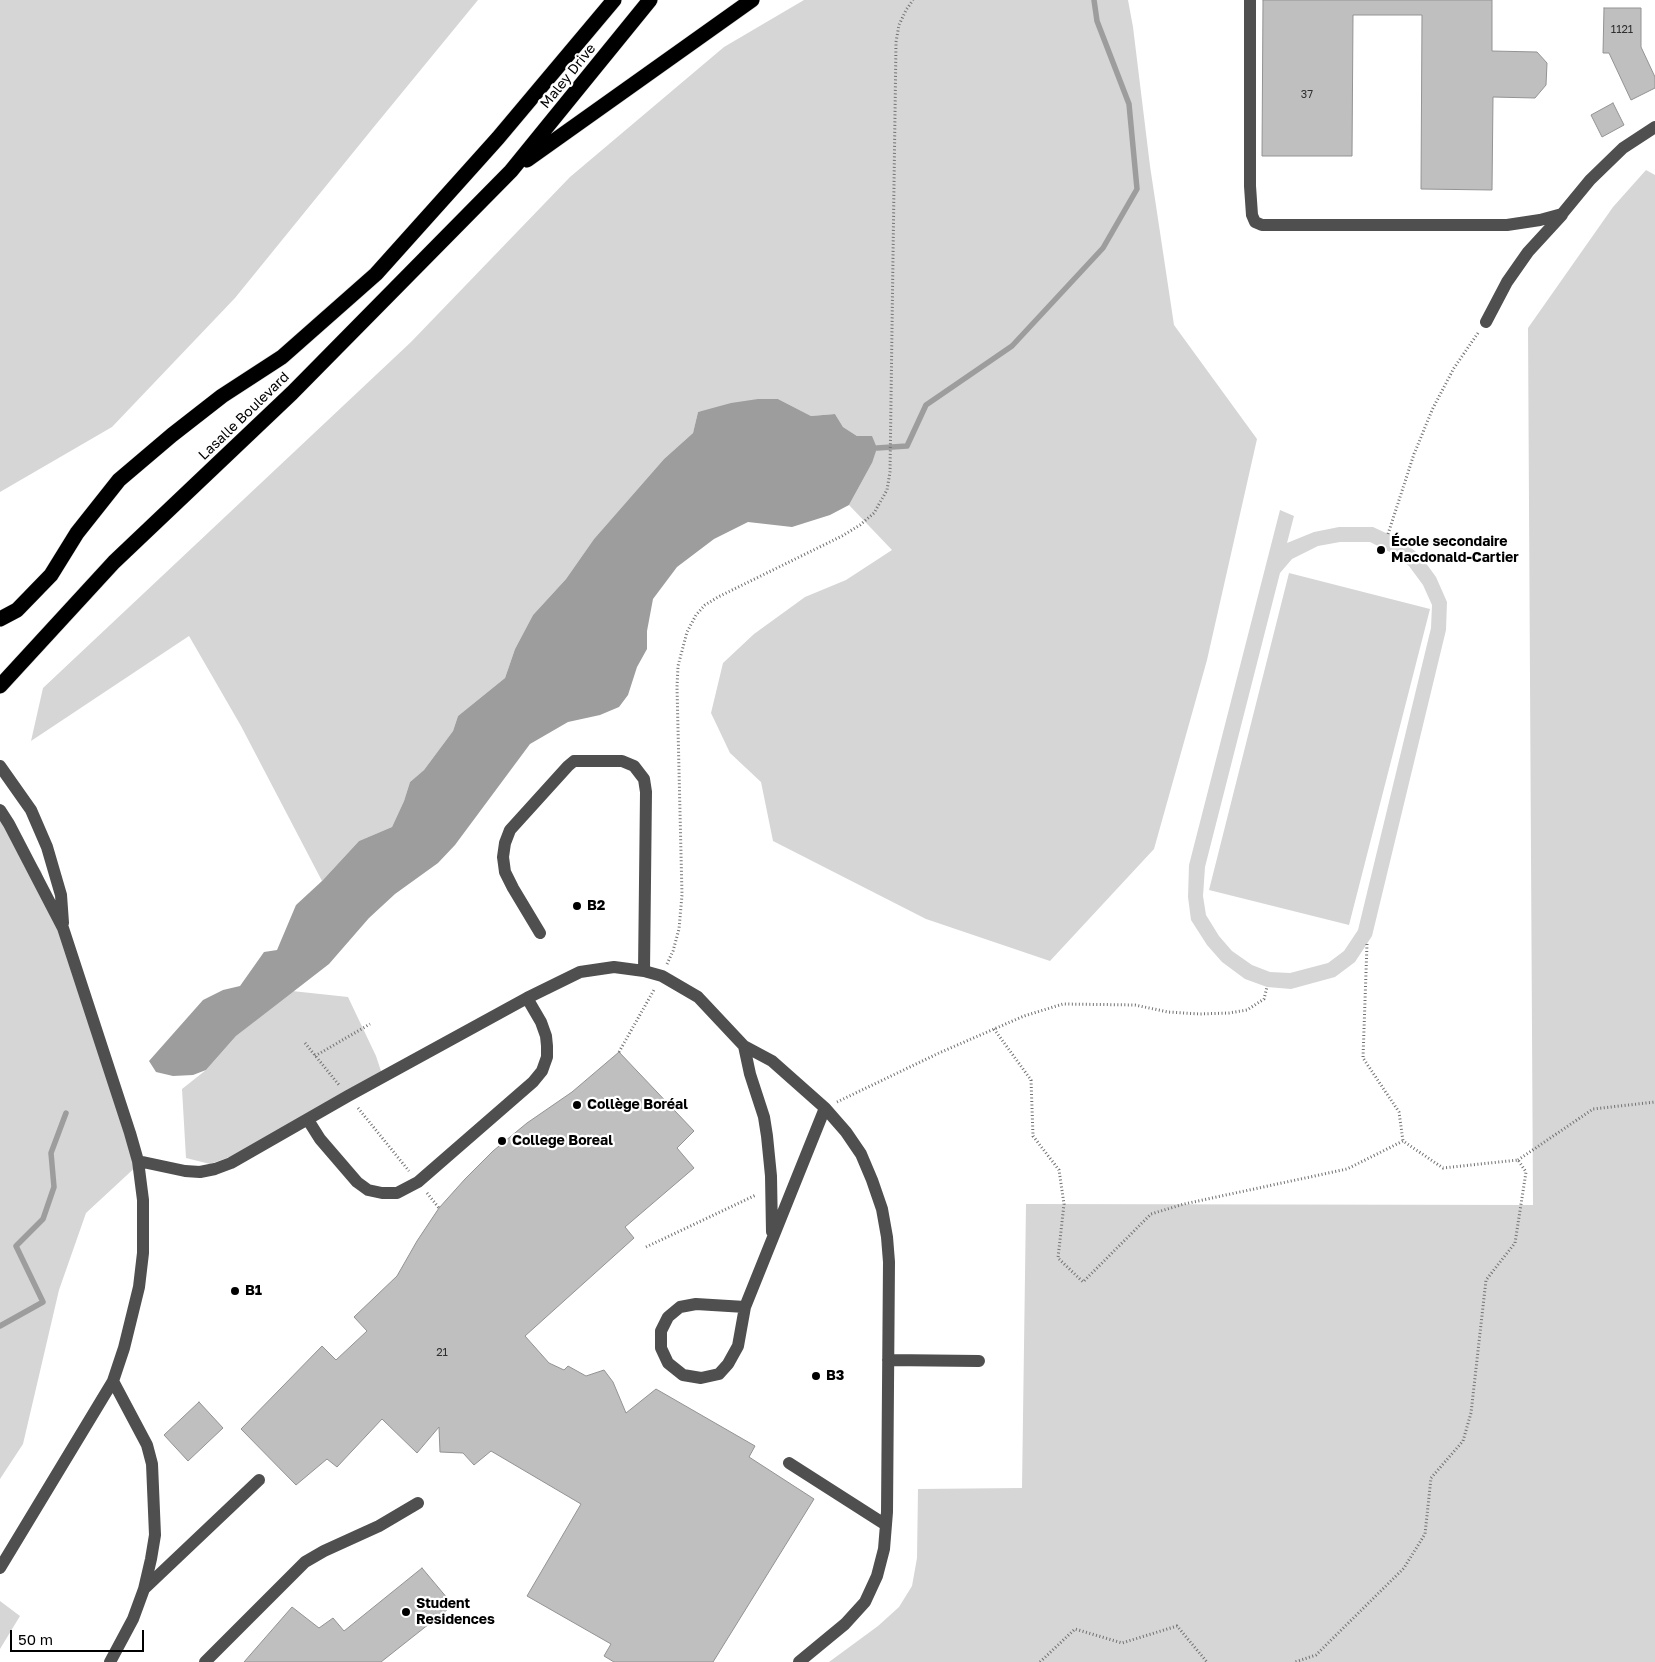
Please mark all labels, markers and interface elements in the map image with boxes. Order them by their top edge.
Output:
house number: 1121 [1611,23,1633,37]
street label: Maley Drive [537,40,599,112]
house number: 37 [1301,88,1313,102]
street label: Lasalle Boulevard [195,368,293,464]
place label: École secondaire Macdonald-Cartier [1391,534,1519,566]
marker: École secondaire Macdonald-Cartier [1375,544,1387,556]
place label: B2 [587,898,605,914]
marker: B2 [571,900,583,912]
place label: Collège Boréal [587,1097,688,1113]
marker: Collège Boréal [571,1099,583,1111]
place label: College Boreal [512,1133,613,1149]
marker: College Boreal [496,1135,508,1147]
place label: B1 [245,1283,262,1299]
marker: B1 [229,1285,241,1297]
house number: 21 [436,1346,448,1360]
place label: B3 [826,1368,844,1384]
marker: B3 [810,1370,822,1382]
place label: Student Residences [416,1596,495,1628]
marker: Student Residences [400,1606,412,1618]
scale bar [12,1620,146,1652]
text: 50 m [18,1630,53,1648]

